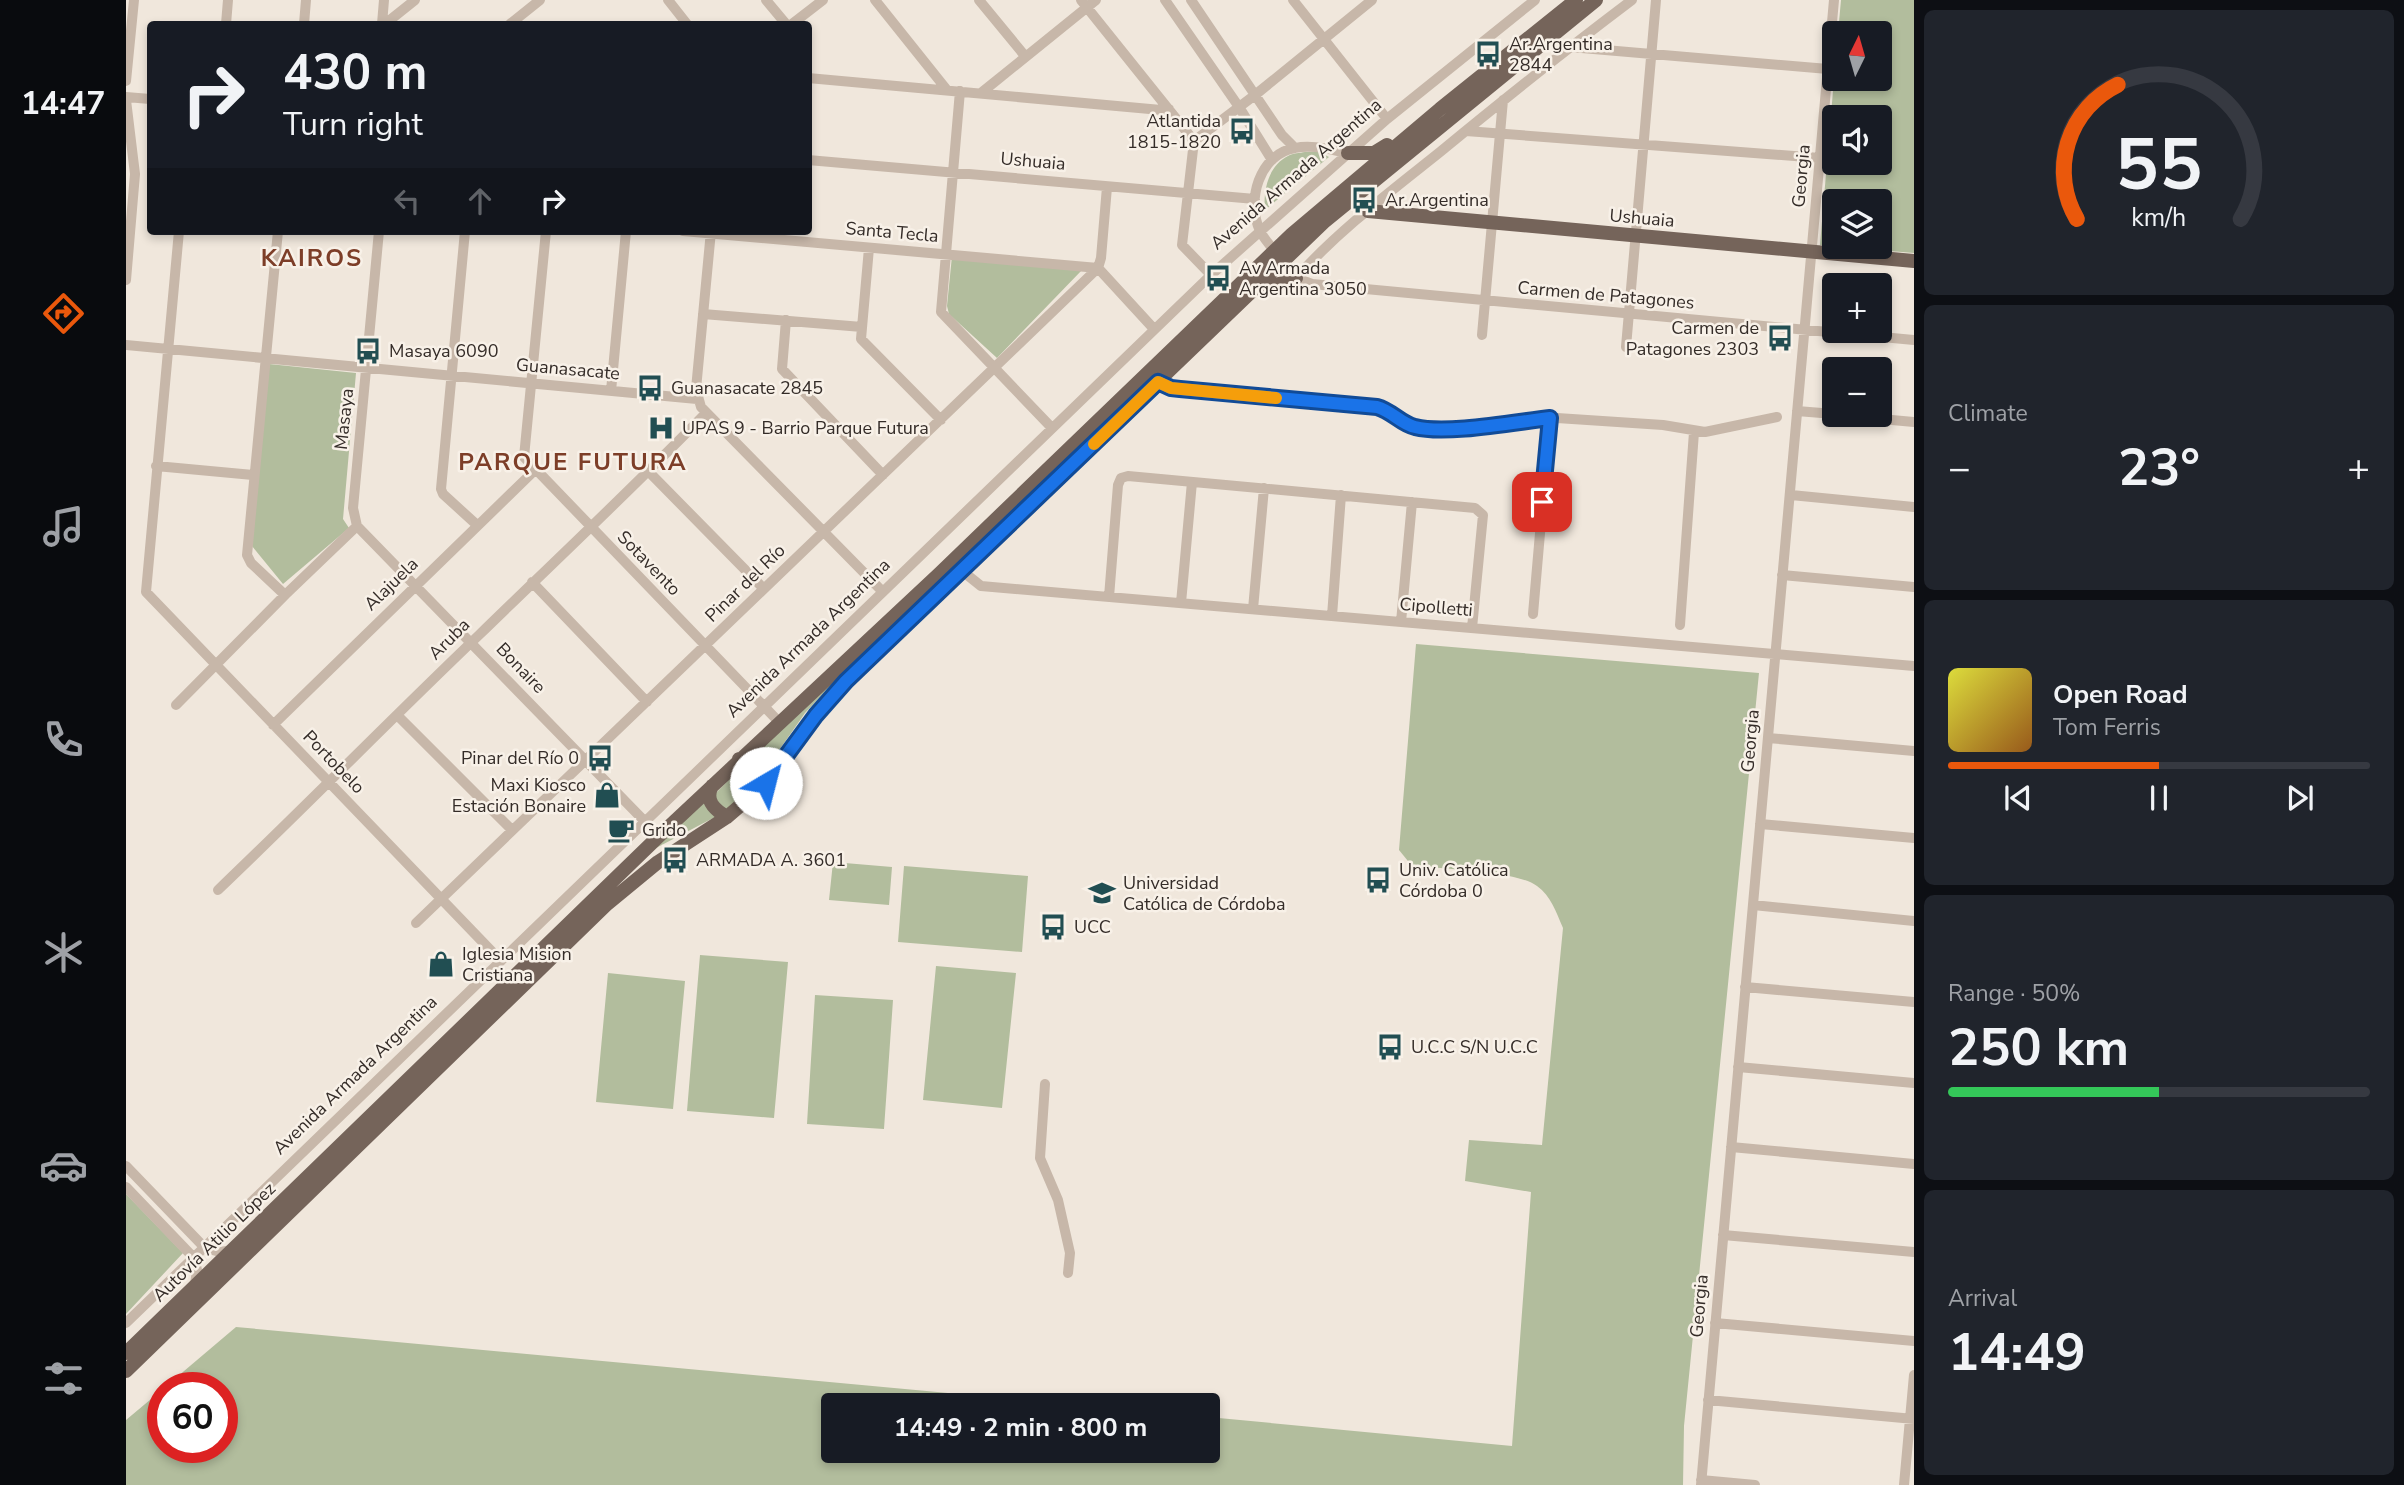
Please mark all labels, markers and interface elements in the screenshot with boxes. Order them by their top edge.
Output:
north arrow [1822,21,1892,91]
map controls [1822,21,1892,427]
place label: Ar.Argentina 2844 [1509,32,1613,77]
text: 430 m [283,39,427,106]
bus stop icon: Ar.Argentina 2844 [1473,39,1503,69]
icon: right [168,49,259,140]
text: 14:47 [21,82,105,125]
street label: Avenida Armada Argentina [1205,93,1387,255]
text: Turn right [283,103,423,146]
button: sound [1822,105,1892,175]
place label: Atlantida 1815-1820 [1127,109,1221,154]
text: 55 [2115,115,2203,215]
bus stop icon: Atlantida 1815-1820 [1227,116,1257,146]
street label: Georgia [1786,143,1816,209]
street label: Ushuaia [999,146,1067,176]
icon: left [388,182,426,220]
icon: ahead [461,182,499,220]
icon: right [534,182,572,220]
bus stop icon: Ar.Argentina [1349,185,1379,215]
place label: Ar.Argentina [1385,188,1489,212]
button: layers [1822,189,1892,259]
text: km/h [2131,200,2187,234]
street label: Ushuaia [1608,203,1676,233]
street label: Santa Tecla [844,216,940,248]
district label: KAIROS [261,242,363,274]
place label: Av Armada Argentina 3050 [1239,256,1367,301]
bus stop icon: Av Armada Argentina 3050 [1203,263,1233,293]
button: + [1822,273,1892,343]
street label: Carmen de Patagones [1516,275,1696,315]
icon: directions [39,289,88,338]
place label: Carmen de Patagones 2303 [1626,316,1759,361]
bus stop icon: Carmen de Patagones 2303 [1765,323,1795,353]
bus stop icon: Masaya 6090 [353,336,383,366]
place label: Masaya 6090 [389,339,498,363]
street label: Guanasacate [515,353,621,385]
button: − [1822,357,1892,427]
bus stop icon: Guanasacate 2845 [635,373,665,403]
place label: Guanasacate 2845 [671,376,823,400]
street label: Masaya [329,387,359,451]
text: Climate [1948,398,2028,429]
hospital icon: UPAS 9 - Barrio Parque Futura [646,413,676,443]
place label: UPAS 9 - Barrio Parque Futura [682,416,929,440]
text: 23° [2118,432,2200,503]
text: − [1948,443,1971,494]
text: + [2347,443,2370,494]
district label: PARQUE FUTURA [458,446,688,478]
pin [1512,472,1572,532]
icon: arrive [1523,483,1561,521]
icon: music [39,502,88,551]
street label: Sotavento [612,525,686,601]
street label: Pinar del Río [700,539,790,627]
street label: Alajuela [359,552,423,616]
street label: Avenida Armada Argentina [721,553,895,723]
street label: Cipolletti [1398,592,1474,622]
street label: Aruba [423,613,475,665]
street label: Bonaire [491,637,551,699]
text: Open Road [2053,677,2188,712]
street label: Georgia [1735,708,1765,774]
text: Tom Ferris [2053,712,2161,743]
icon: phone [39,715,88,764]
street label: Portobelo [298,725,370,799]
bus stop icon: Pinar del Río 0 [585,743,615,773]
place label: Pinar del Río 0 [461,746,579,770]
position arrow [729,746,803,820]
place label: Maxi Kiosco Estación Bonaire [452,773,586,818]
icon: previous [1999,779,2037,817]
icon: pause [2140,779,2178,817]
icon: next [2281,779,2319,817]
shop icon: Maxi Kiosco Estación Bonaire [592,780,622,810]
cafe icon: Grido [606,815,636,845]
place label: Grido [642,818,686,842]
bus stop icon: ARMADA A. 3601 [660,845,690,875]
place label: ARMADA A. 3601 [696,848,846,872]
place label: Univ. Católica Córdoba 0 [1399,858,1509,903]
bus stop icon: Univ. Católica Córdoba 0 [1363,865,1393,895]
place label: Universidad Católica de Córdoba [1123,871,1286,916]
school or university icon: Universidad Católica de Córdoba [1087,878,1117,908]
bus stop icon: UCC [1038,912,1068,942]
place label: UCC [1074,915,1111,939]
icon: climate [39,928,88,977]
place label: Iglesia Mision Cristiana [462,942,572,987]
shop icon: Iglesia Mision Cristiana [426,949,456,979]
text: Range · 50% [1948,978,2080,1009]
street label: Avenida Armada Argentina [268,990,442,1160]
text: 250 km [1948,1012,2129,1083]
bus stop icon: U.C.C S/N U.C.C [1375,1032,1405,1062]
place label: U.C.C S/N U.C.C [1411,1035,1538,1059]
icon: car [39,1141,88,1190]
street label: Autovía Atilio López [147,1177,281,1307]
street label: Georgia [1684,1273,1714,1339]
text: Arrival [1948,1283,2017,1314]
text: 14:49 [1948,1317,2086,1388]
icon: filters [39,1354,88,1403]
speed limit sign: 60 [147,1372,238,1463]
text: 14:49 · 2 min · 800 m [894,1410,1147,1445]

